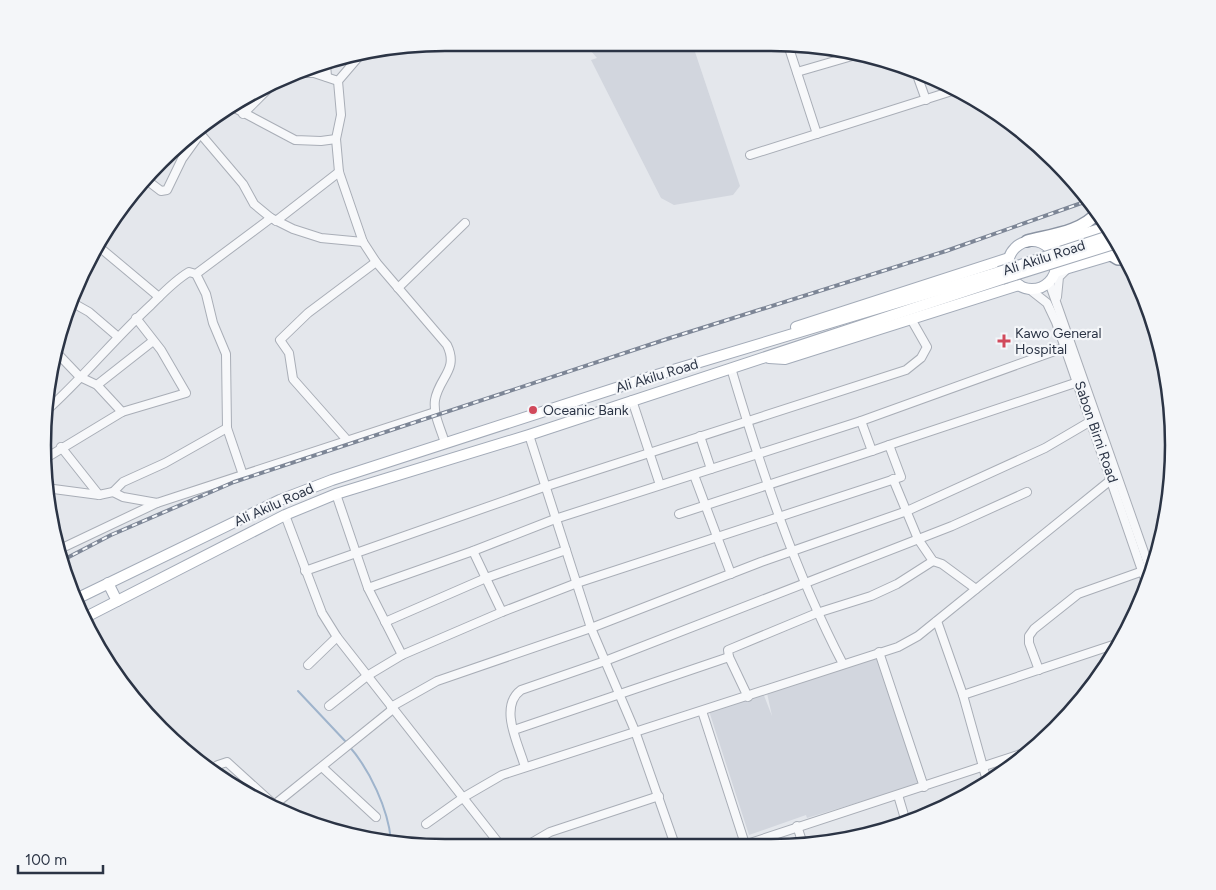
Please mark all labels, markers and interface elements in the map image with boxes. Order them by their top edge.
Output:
street label: Ali Akilu Road [1001,237,1087,279]
place label: Kawo General Hospital [1015,325,1102,358]
marker: Kawo General Hospital [997,334,1011,348]
street label: Ali Akilu Road [614,355,700,397]
street label: Sabon Birni Road [1071,379,1121,485]
place label: Oceanic Bank [543,402,629,419]
marker: Oceanic Bank [527,404,539,416]
street label: Ali Akilu Road [232,480,316,530]
scale bar [18,842,102,874]
text: 100 m [25,851,67,869]

